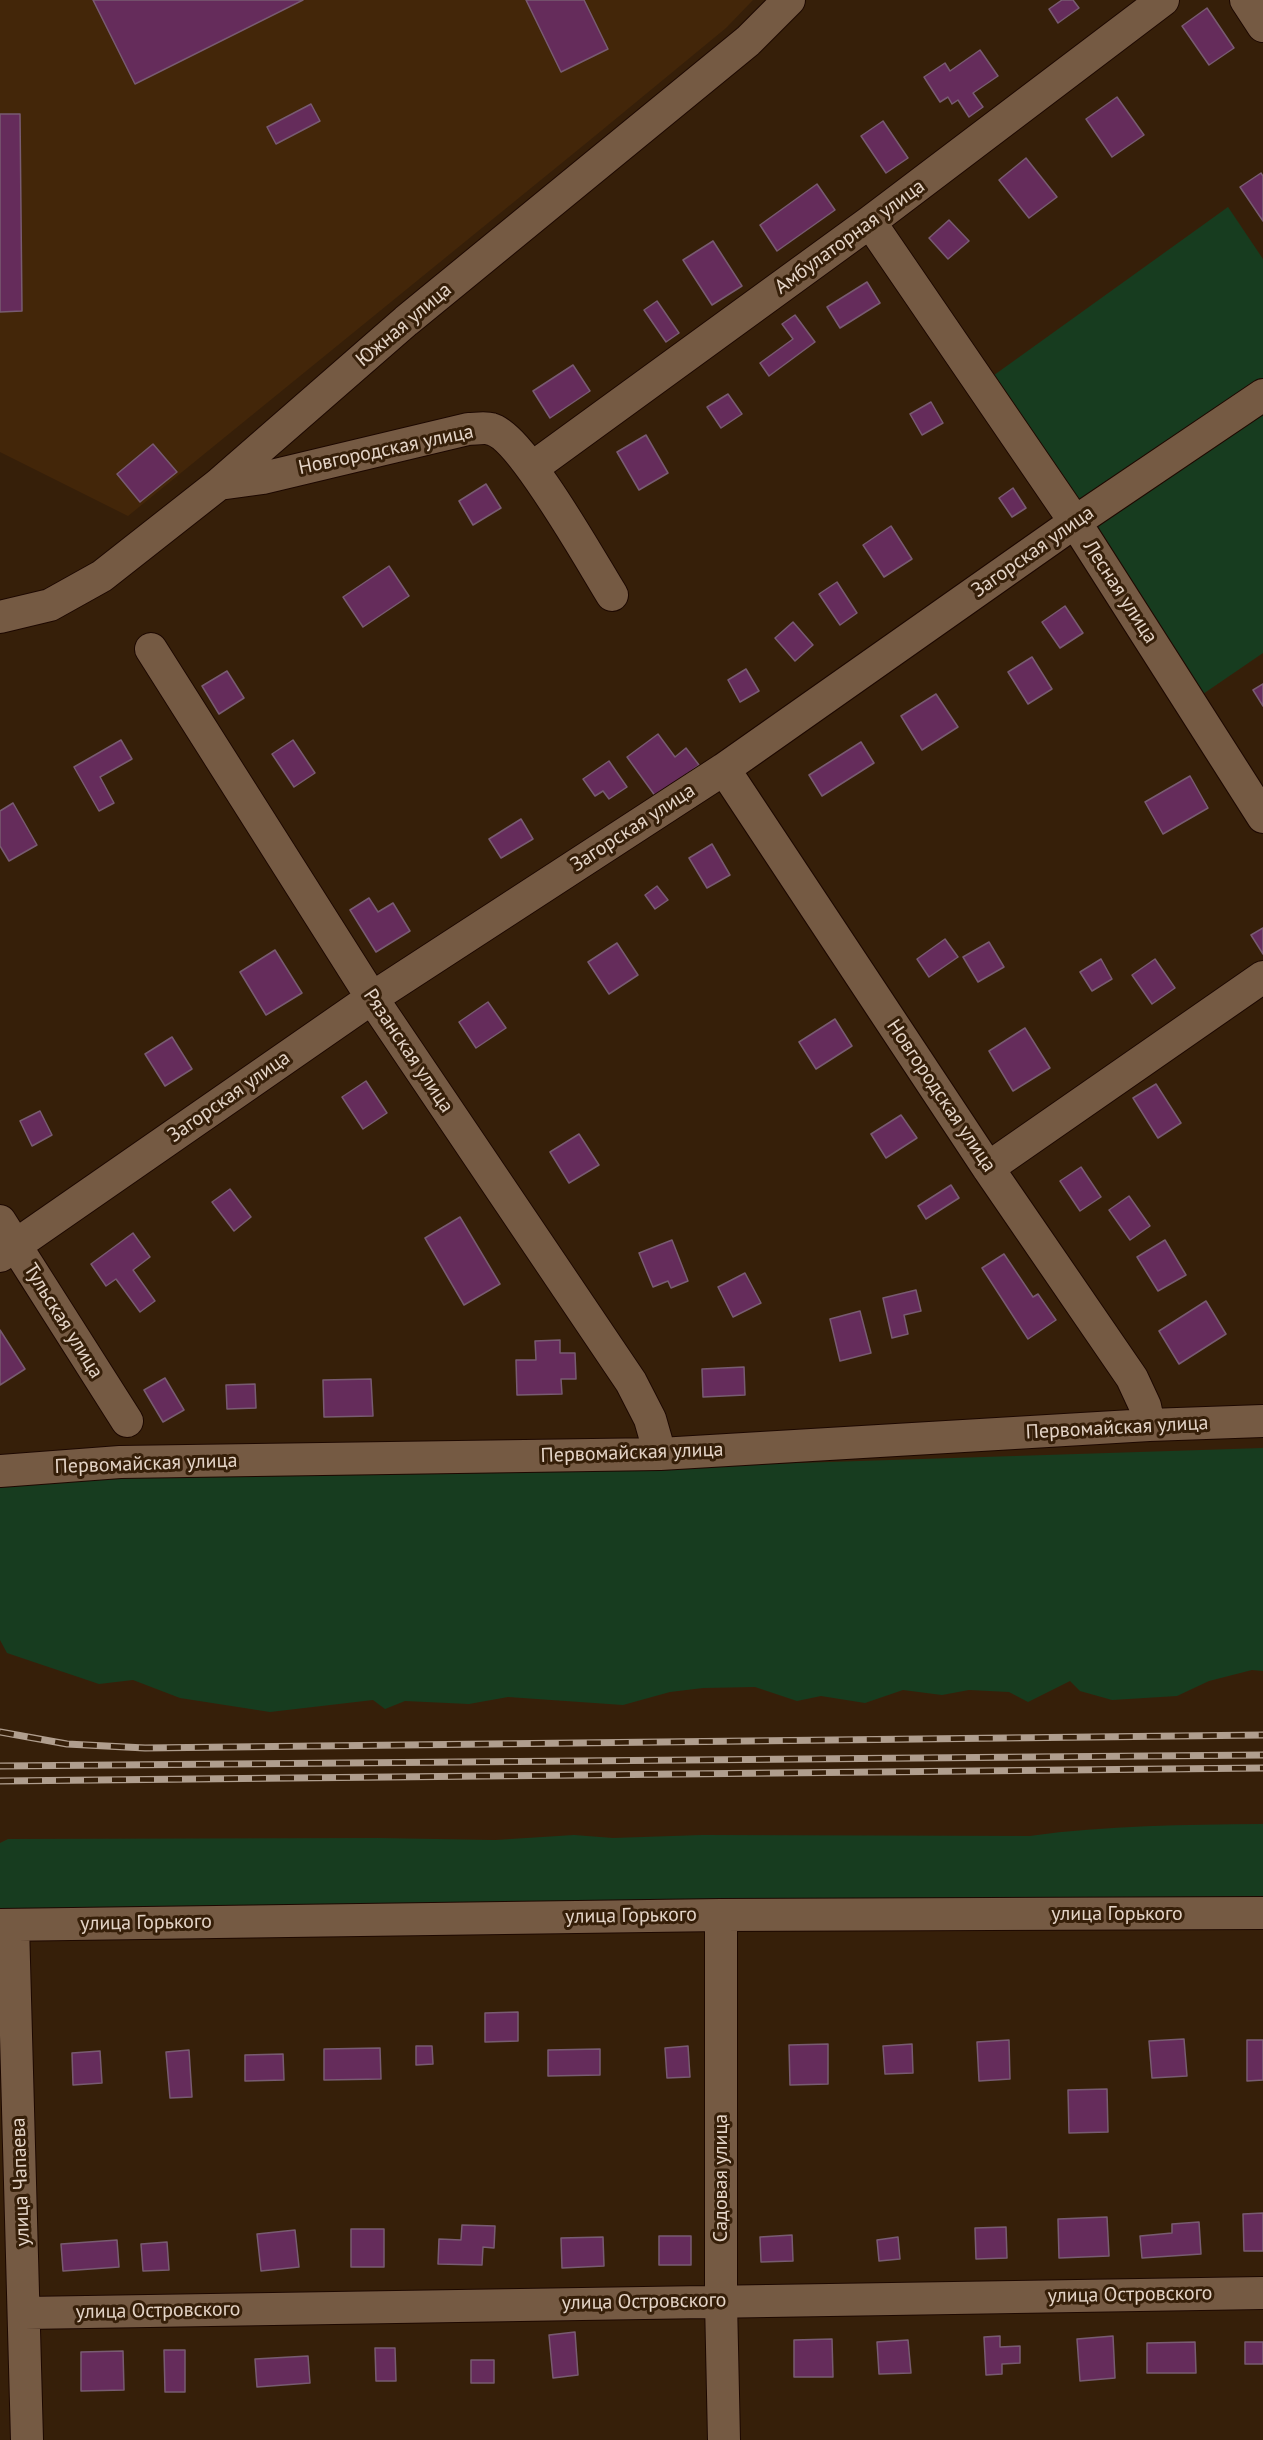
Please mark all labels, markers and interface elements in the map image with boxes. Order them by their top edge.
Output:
street label: Амбулаторная улица [770,174,930,300]
street label: Южная улица [351,278,457,372]
street label: Новгородская улица [296,420,476,480]
street label: Загорская улица [967,501,1099,603]
street label: Лесная улица [1078,536,1162,648]
street label: Загорская улица [566,779,700,877]
street label: Рязанская улица [358,985,458,1117]
street label: Новгородская улица [881,1015,1001,1177]
street label: Загорская улица [163,1046,295,1148]
street label: Тульская улица [18,1259,108,1383]
street label: Первомайская улица [1025,1411,1209,1445]
street label: Первомайская улица [540,1438,724,1468]
street label: Первомайская улица [54,1449,238,1479]
street label: улица Горького [1051,1902,1183,1926]
street label: улица Горького [565,1903,697,1929]
street label: улица Горького [80,1910,212,1936]
street label: Садовая улица [709,2114,733,2242]
street label: улица Чапаева [7,2117,35,2247]
street label: улица Островского [1047,2282,1213,2308]
street label: улица Островского [561,2289,727,2315]
street label: улица Островского [75,2298,241,2324]

